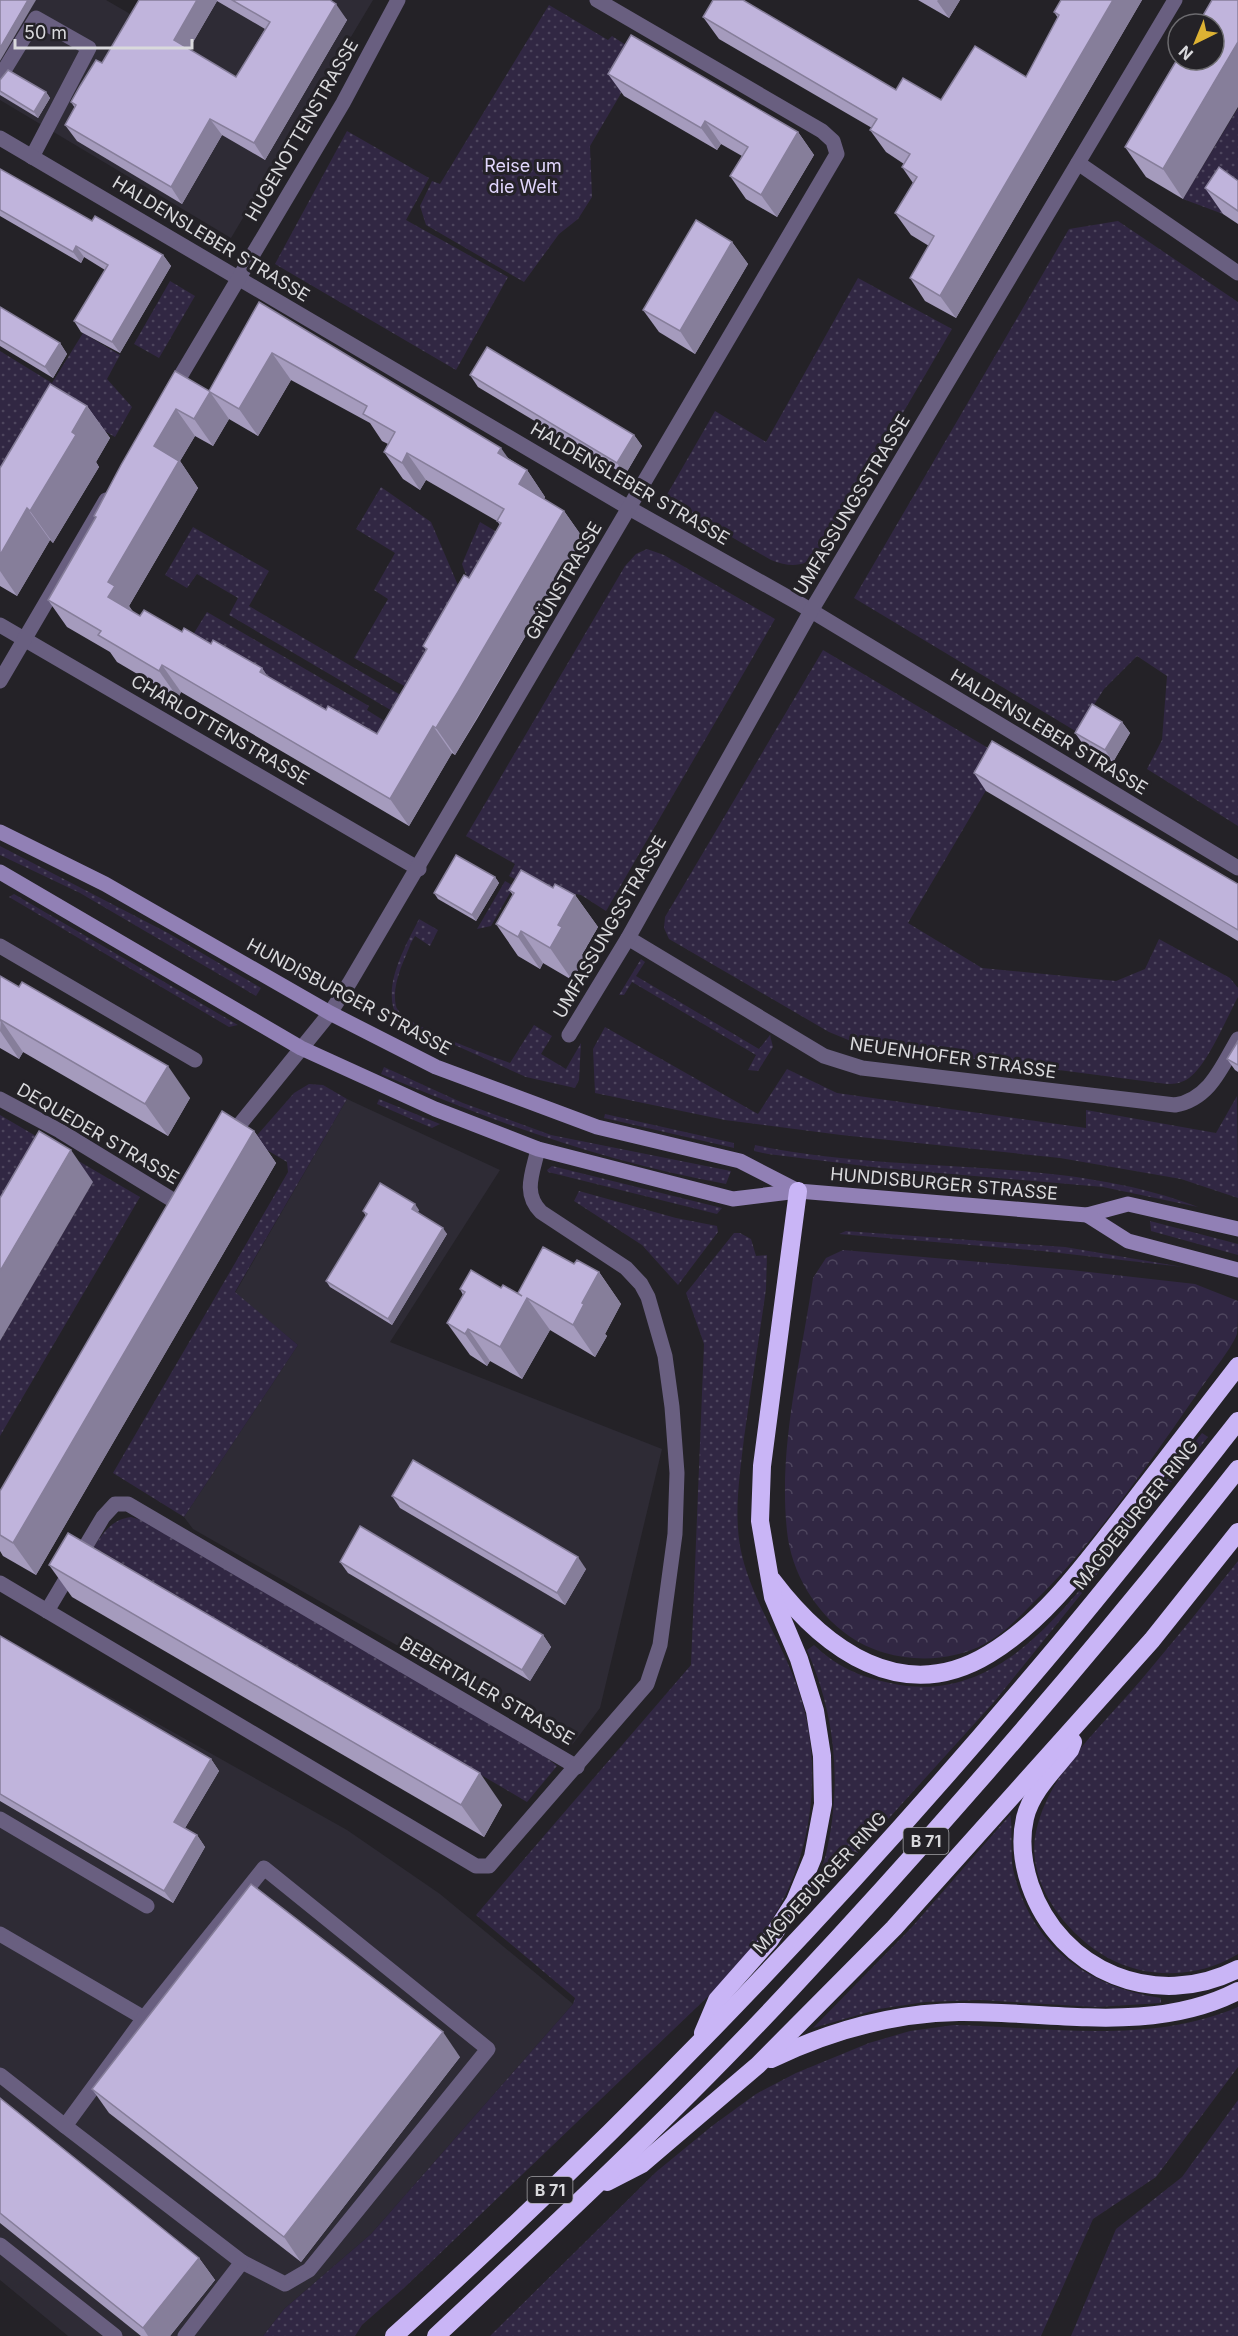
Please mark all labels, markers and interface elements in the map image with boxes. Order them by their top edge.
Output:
scale bar [15,12,192,50]
north arrow [1166,12,1226,72]
text: 50 m [24,22,67,43]
street label: HUGENOTTENSTRASSE [241,35,362,224]
text: N [1174,41,1197,64]
park label: Reise um die Welt [484,155,562,197]
street label: HALDENSLEBER STRASSE [109,171,314,306]
street label: UMFASSUNGSSTRASSE [789,411,914,599]
street label: HALDENSLEBER STRASSE [527,418,733,549]
street label: GRÜNSTRASSE [520,517,606,644]
street label: HALDENSLEBER STRASSE [947,664,1152,799]
street label: CHARLOTTENSTRASSE [127,670,313,789]
street label: UMFASSUNGSSTRASSE [549,832,670,1022]
street label: HUNDISBURGER STRASSE [243,934,455,1059]
street label: NEUENHOFER STRASSE [848,1033,1058,1082]
street label: DEQUEDER STRASSE [14,1079,183,1188]
street label: HUNDISBURGER STRASSE [829,1163,1059,1204]
street label: MAGDEBURGER RING [1069,1436,1202,1594]
street label: BEBERTALER STRASSE [396,1632,578,1749]
street label: MAGDEBURGER RING [748,1807,891,1958]
road number: B 71 [904,1828,948,1854]
road number: B 71 [528,2177,572,2203]

